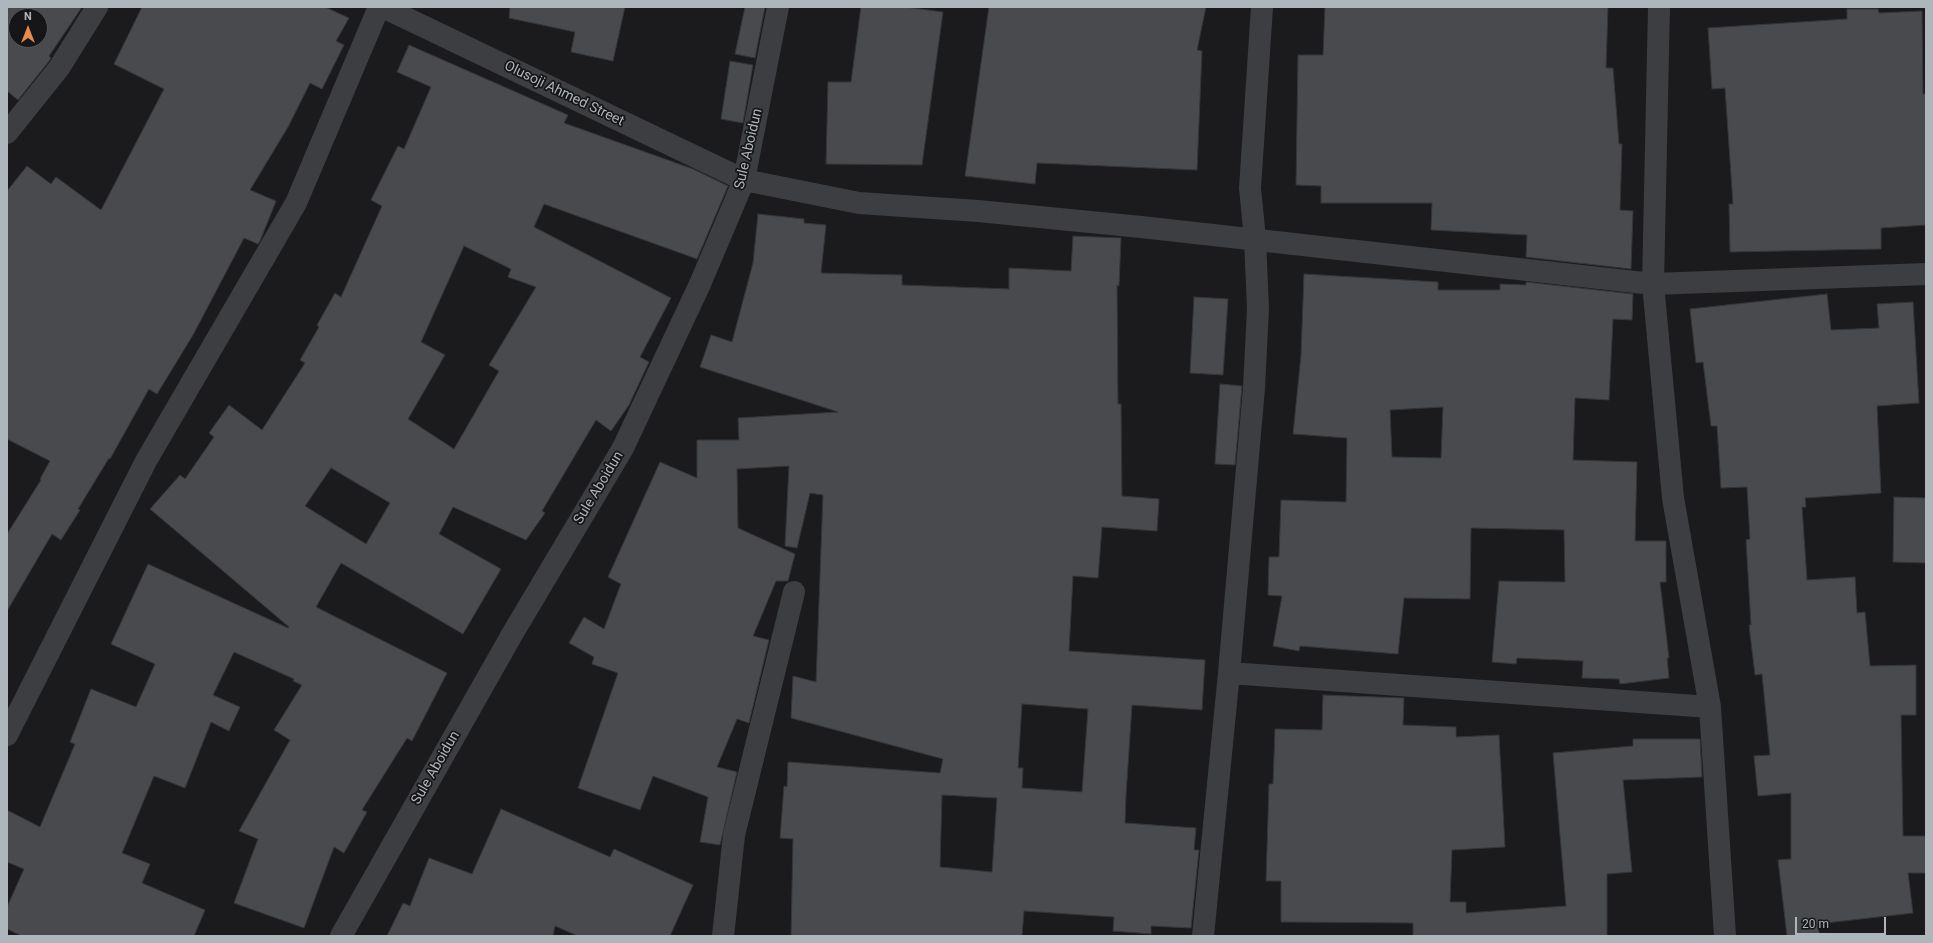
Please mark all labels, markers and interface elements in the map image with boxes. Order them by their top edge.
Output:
north arrow [8,8,48,48]
text: N [24,10,32,23]
street label: Olusoji Ahmed Street [501,58,627,130]
street label: Sule Aboidun [732,107,766,191]
street label: Sule Aboidun [571,449,627,527]
street label: Sule Aboidun [408,728,464,808]
scale bar [1797,909,1888,935]
text: 20 m [1802,917,1829,931]

